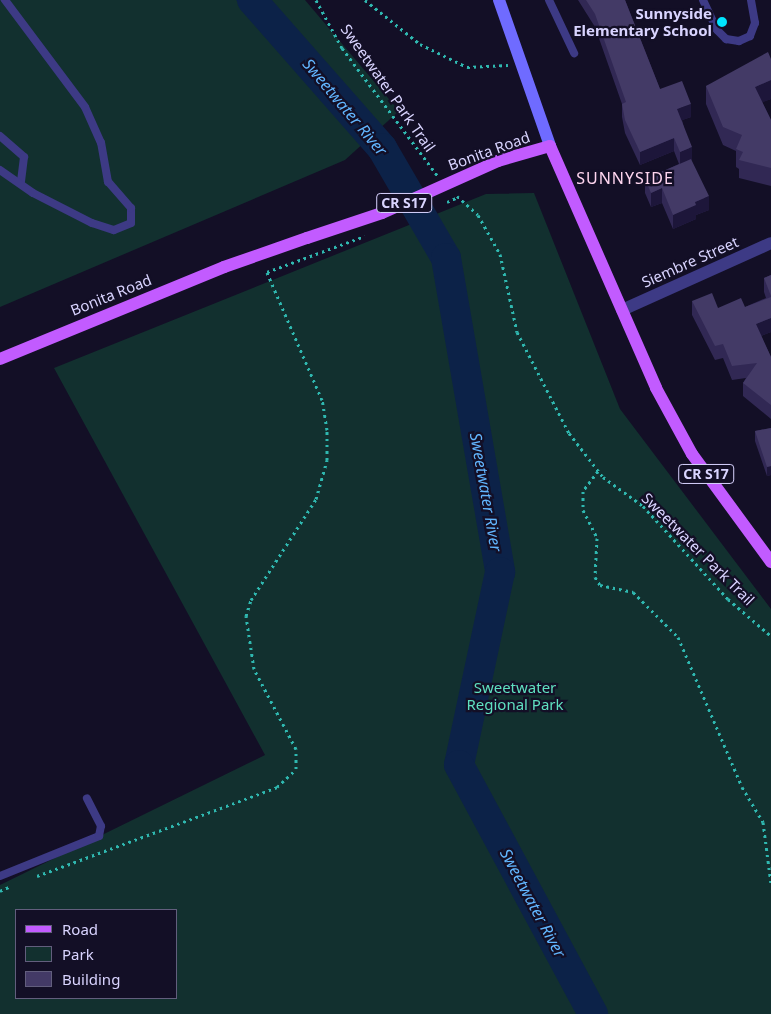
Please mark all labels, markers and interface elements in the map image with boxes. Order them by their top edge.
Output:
place label: Sunnyside Elementary School [573,4,712,39]
marker: Sunnyside Elementary School [716,16,728,28]
street label: Sweetwater Park Trail [337,21,439,155]
water label: Sweetwater River [299,55,391,159]
street label: Bonita Road [446,128,532,174]
district label: SUNNYSIDE [575,168,675,188]
road number: CR S17 [375,192,433,214]
street label: Siembre Street [639,233,741,291]
street label: Bonita Road [68,271,154,319]
water label: Sweetwater River [466,431,506,553]
road number: CR S17 [677,462,735,486]
street label: Sweetwater Park Trail [638,489,758,609]
park label: Sweetwater Regional Park [466,678,564,713]
water label: Sweetwater River [496,845,570,961]
legend [15,909,178,999]
text: Road [62,919,98,939]
text: Park [62,944,94,964]
text: Building [62,969,120,989]

